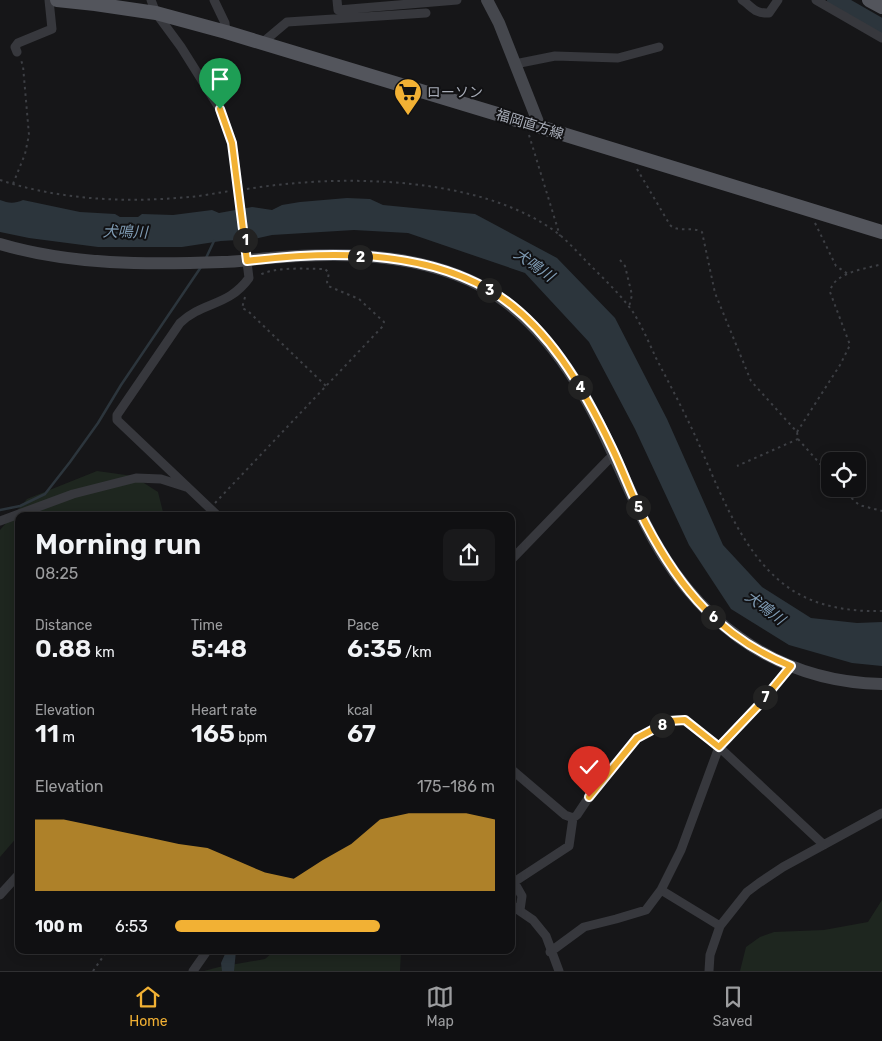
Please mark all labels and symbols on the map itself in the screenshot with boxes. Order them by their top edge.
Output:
pin [199,58,241,109]
supermarket icon: ローソン [393,77,423,116]
place label: ローソン [427,84,483,101]
street label: 福岡直方線 [494,106,566,143]
water label: 犬鳴川 [102,223,150,241]
pin: 1 [232,228,258,252]
pin: 2 [348,244,372,270]
water label: 犬鳴川 [510,245,559,286]
pin: 3 [476,278,502,302]
pin: 4 [568,374,592,400]
pin: 5 [626,494,650,520]
water label: 犬鳴川 [742,587,790,630]
pin: 6 [700,604,726,630]
pin: 7 [752,684,778,710]
pin: 8 [650,712,674,738]
pin [568,746,610,797]

